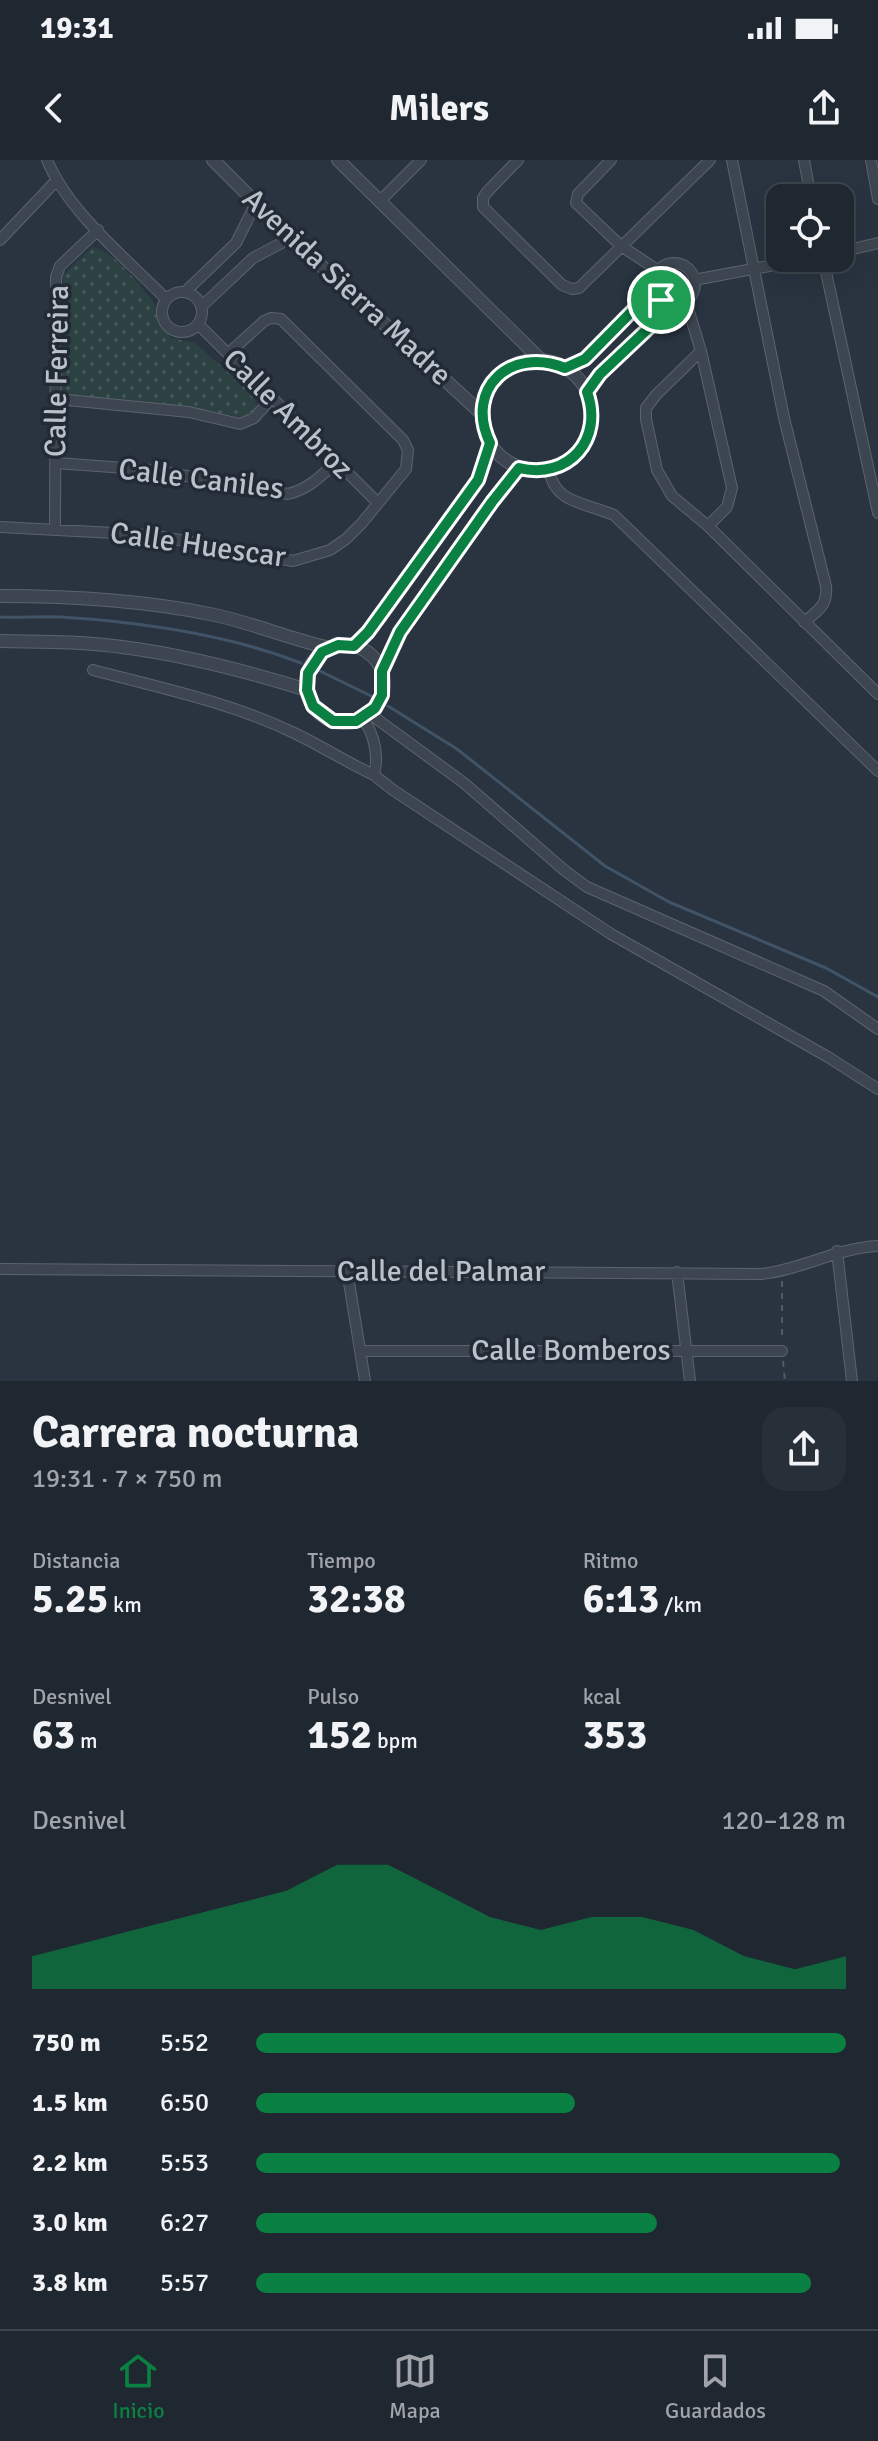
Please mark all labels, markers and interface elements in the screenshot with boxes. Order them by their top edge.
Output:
text: 19:31 [40,10,114,47]
icon: back [32,86,76,130]
text: Milers [389,86,489,131]
icon: share [802,86,846,130]
street label: Avenida Sierra Madre [235,181,459,393]
map controls [766,184,854,272]
button: locate [766,184,854,272]
pin [627,266,695,334]
icon: arrive [639,278,683,322]
street label: Calle Ferreira [37,285,77,457]
street label: Calle Ambroz [215,341,361,487]
street label: Calle Caniles [116,451,286,507]
street label: Calle Huescar [108,514,288,576]
street label: Calle del Palmar [337,1253,545,1290]
street label: Calle Bomberos [471,1332,671,1369]
text: Carrera nocturna [32,1406,359,1460]
button: share [762,1407,846,1491]
text: 19:31 · 7 × 750 m [32,1463,223,1495]
text: Distancia [32,1547,120,1574]
text: Tiempo [307,1547,376,1574]
text: Ritmo [583,1547,638,1574]
text: 5.25 [32,1574,108,1624]
text: 32:38 [307,1574,406,1624]
text: 6:13 [583,1574,659,1624]
text: km [108,1591,142,1618]
text: /km [659,1591,702,1618]
text: Desnivel [32,1683,112,1710]
text: Pulso [307,1683,359,1710]
text: kcal [583,1683,621,1710]
text: 63 [32,1710,75,1760]
text: 152 [307,1710,372,1760]
text: 353 [583,1710,647,1760]
text: m [75,1727,98,1754]
text: bpm [372,1727,418,1754]
text: Desnivel [32,1805,126,1837]
text: 120–128 m [722,1805,846,1837]
text: 750 m [32,2027,101,2059]
text: 5:52 [160,2027,209,2059]
text: 1.5 km [32,2087,108,2119]
text: 6:50 [160,2087,209,2119]
text: 2.2 km [32,2147,108,2179]
text: 5:53 [160,2147,209,2179]
text: 3.0 km [32,2207,108,2239]
text: 6:27 [160,2207,209,2239]
text: 3.8 km [32,2267,108,2299]
text: 5:57 [160,2267,209,2299]
tab: Inicio [112,2349,165,2424]
tab: Mapa [389,2349,441,2424]
tab: Guardados [665,2349,766,2424]

